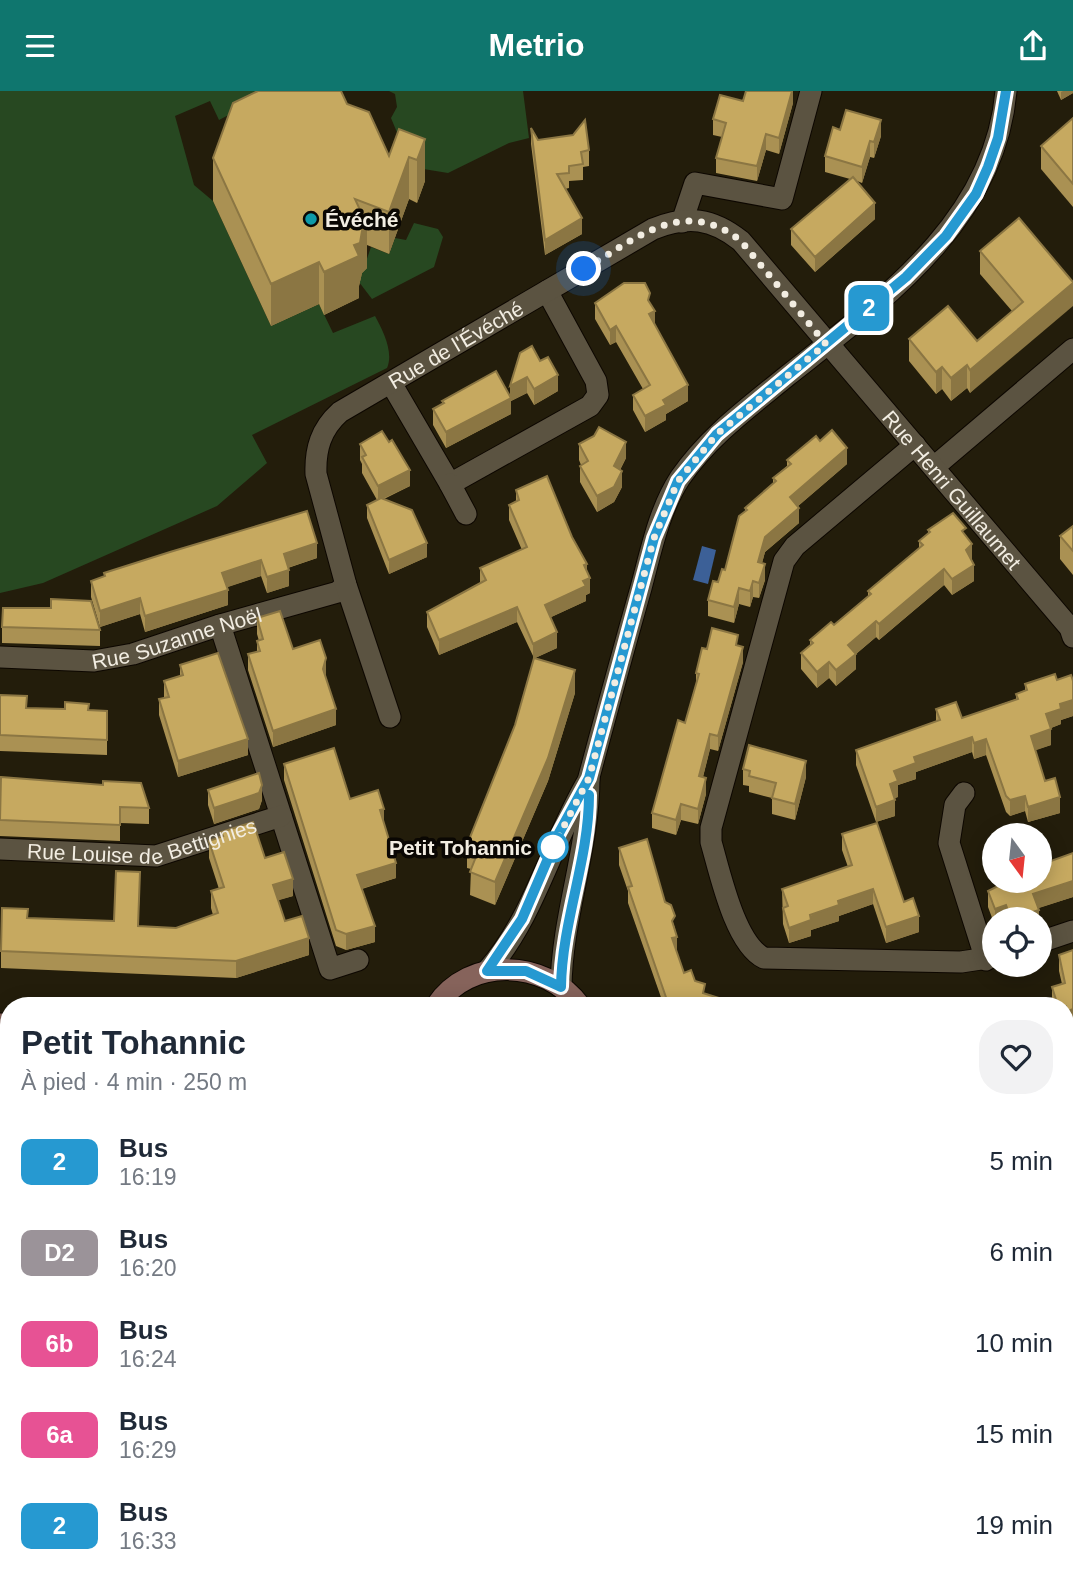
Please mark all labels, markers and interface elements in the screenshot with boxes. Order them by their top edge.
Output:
icon: menu [21,27,59,65]
text: Metrio [489,27,585,63]
icon: share [1014,27,1052,65]
place label: Évéché [325,208,399,231]
marker: Évéché [303,211,319,227]
your location [566,251,601,286]
line badge: 2 [846,285,892,331]
text: 2 [862,294,876,321]
street label: Rue de l'Évéché [384,296,527,393]
street label: Rue Henri Guillaumet [878,406,1026,574]
street label: Rue Suzanne Noël [90,602,264,673]
street label: Rue Louise de Bettignies [27,813,259,869]
north arrow [982,823,1052,893]
map controls [982,823,1052,977]
marker: Petit Tohannic [538,832,568,862]
place label: Petit Tohannic [389,836,532,859]
button: locate [982,907,1052,977]
button: heart [979,1020,1053,1094]
text: Petit Tohannic [21,1024,246,1061]
text: À pied · 4 min · 250 m [21,1069,247,1095]
text: Bus [119,1133,168,1163]
text: 5 min [989,1146,1053,1176]
text: 2 [53,1148,66,1175]
text: 16:19 [119,1164,177,1190]
text: Bus [119,1224,168,1254]
text: 6 min [989,1237,1053,1267]
text: D2 [44,1239,75,1266]
text: 16:20 [119,1255,177,1281]
text: Bus [119,1315,168,1345]
text: 10 min [975,1328,1053,1358]
text: 6b [45,1330,74,1357]
text: 16:24 [119,1346,177,1372]
text: Bus [119,1406,168,1436]
text: 15 min [975,1419,1053,1449]
text: 6a [46,1421,73,1448]
text: 16:29 [119,1437,177,1463]
text: Bus [119,1497,168,1527]
text: 19 min [975,1510,1053,1540]
text: 2 [53,1512,66,1539]
text: 16:33 [119,1528,177,1554]

